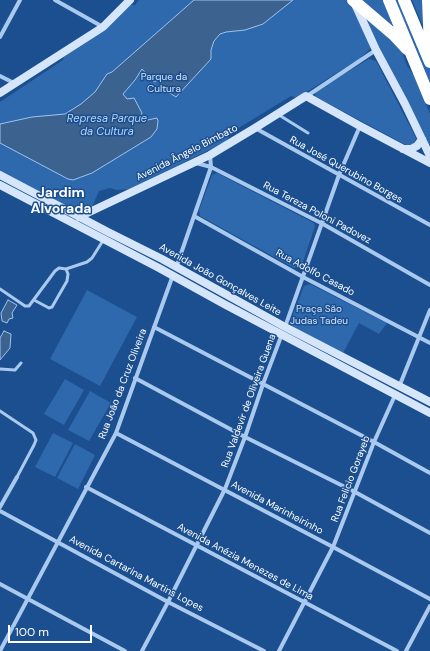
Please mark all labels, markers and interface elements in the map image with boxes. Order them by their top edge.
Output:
park label: Parque da Cultura [141,71,187,94]
water label: Represa Parque da Cultura [67,112,147,138]
street label: Avenida Ângelo Bimbato [134,122,240,184]
street label: Rua José Querubino Borges [287,134,405,206]
street label: Rua Tereza Poloni Padovez [261,179,373,247]
district label: Jardim Alvorada [30,185,92,218]
street label: Avenida João Gonçalves Leite [157,241,283,319]
street label: Rua Adolfo Casado [273,247,357,299]
park label: Praça São Judas Tadeu [290,303,348,326]
street label: Rua João da Cruz Oliveira [96,327,150,441]
street label: Rua Valdevir de Oliveira Guena [219,333,279,469]
street label: Rua Felicio Gorayeb [329,434,373,524]
street label: Avenida Marinheirinho [229,479,325,537]
street label: Avenida Anézia Menezes de Lima [175,521,315,603]
street label: Avenida Cartarina Martins Lopes [67,533,205,615]
scale bar [10,617,94,643]
text: 100 m [15,624,49,640]

